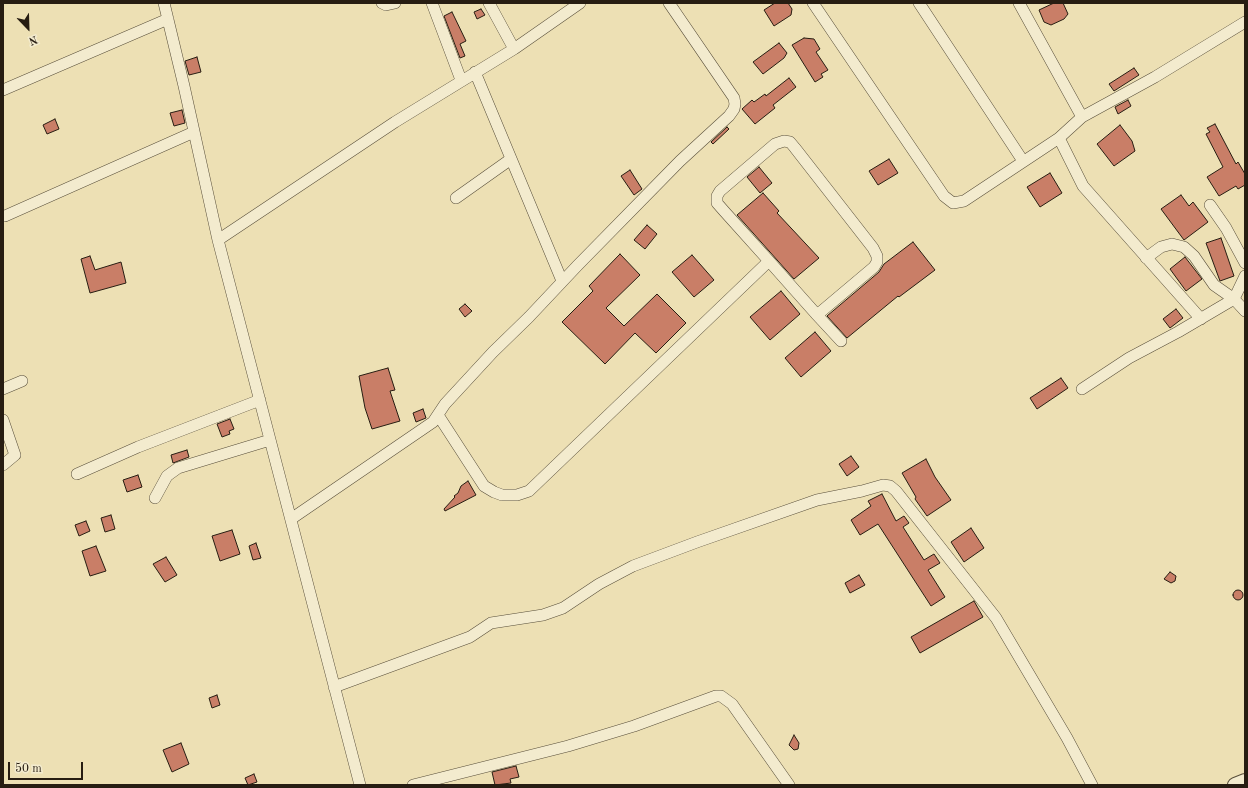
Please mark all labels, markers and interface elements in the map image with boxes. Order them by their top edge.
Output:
north arrow [8,8,48,48]
text: N [27,33,39,46]
scale bar [10,754,85,780]
text: 50 m [15,763,42,775]

